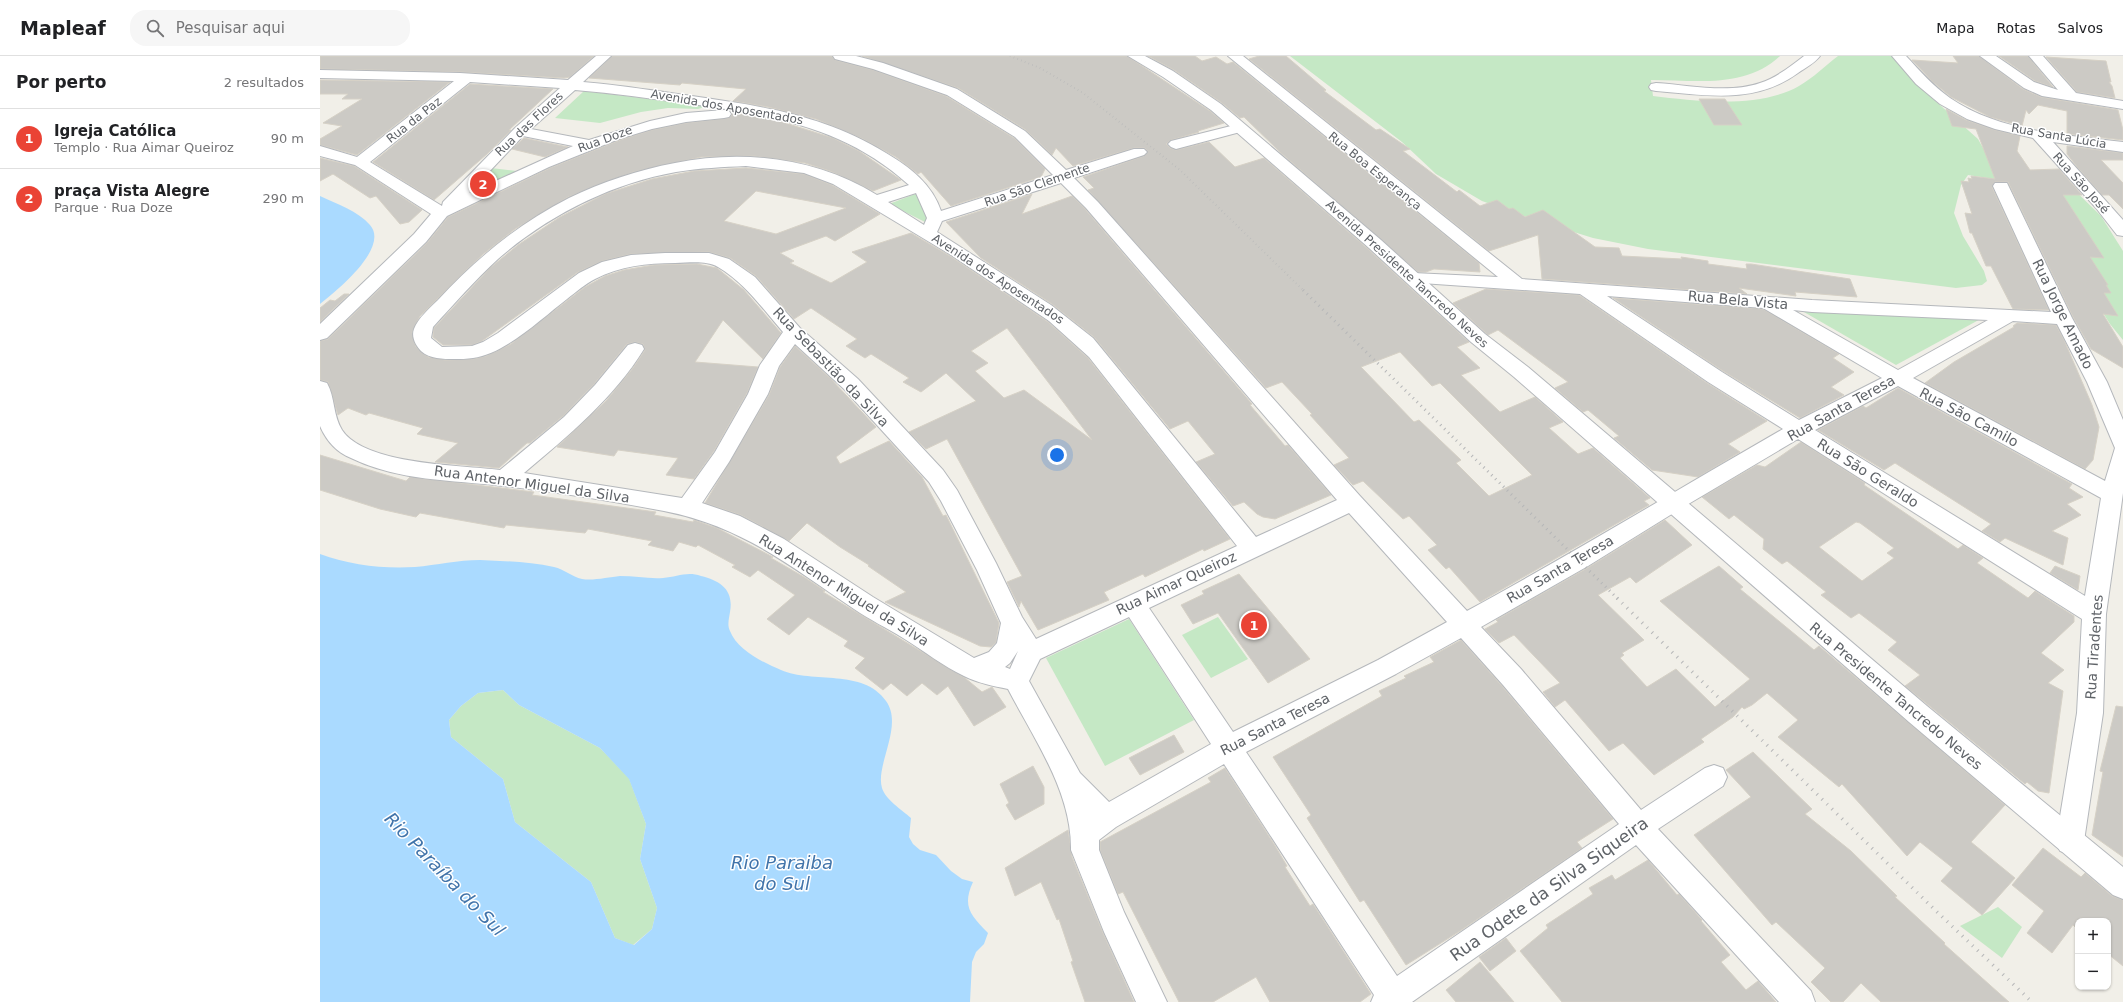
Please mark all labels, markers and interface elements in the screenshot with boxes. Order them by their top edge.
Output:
search box [130,10,410,46]
text: Mapleaf [20,17,106,39]
icon: search [144,17,166,39]
text: Pesquisar aqui [176,19,285,37]
text: Mapa [1936,20,1974,36]
text: Rotas [1996,20,2036,36]
text: Salvos [2058,20,2103,36]
text: Por perto [16,72,106,92]
text: 2 resultados [224,75,304,90]
street label: Avenida dos Aposentados [650,87,804,127]
street label: Rua das Flores [492,89,566,159]
street label: Rua da Paz [384,94,444,146]
street label: Rua Santa Lúcia [2010,121,2108,151]
text: Igreja Católica [54,122,176,140]
street label: Rua Doze [576,123,634,155]
street label: Rua Boa Esperança [1326,129,1424,213]
text: 1 [24,131,34,146]
text: 90 m [271,131,304,146]
text: Templo · Rua Aimar Queiroz [54,140,234,155]
street label: Rua São José [2050,150,2112,216]
street label: Rua São Clemente [982,160,1092,210]
pin: 2 [470,169,496,199]
text: praça Vista Alegre [54,182,210,200]
text: 2 [24,191,34,206]
text: 290 m [262,191,304,206]
street label: Avenida Presidente Tancredo Neves [1323,197,1491,351]
text: Parque · Rua Doze [54,200,173,215]
street label: Avenida dos Aposentados [929,231,1067,327]
street label: Rua Jorge Amado [2029,256,2097,372]
street label: Rua Bela Vista [1687,288,1789,312]
street label: Rua Sebastião da Silva [770,304,892,430]
street label: Rua Santa Teresa [1784,372,1898,444]
street label: Rua São Camilo [1917,384,2021,450]
street label: Rua São Geraldo [1814,435,1922,511]
your location [1047,445,1067,465]
street label: Rua Antenor Miguel da Silva [433,462,631,506]
street label: Rua Antenor Miguel da Silva [756,531,932,649]
street label: Rua Santa Teresa [1504,532,1616,606]
street label: Rua Aimar Queiroz [1113,548,1239,618]
street label: Rua Tiradentes [2082,594,2106,700]
pin: 1 [1241,610,1267,640]
street label: Rua Presidente Tancredo Neves [1807,619,1985,773]
street label: Rua Santa Teresa [1218,689,1332,759]
water label: Rio Paraíba do Sul [381,808,509,940]
street label: Rua Odete da Silva Siqueira [1446,813,1652,965]
water label: Rio Paraiba do Sul [731,852,833,894]
map controls [2075,918,2111,990]
button: + [2075,918,2111,954]
button: − [2075,954,2111,990]

